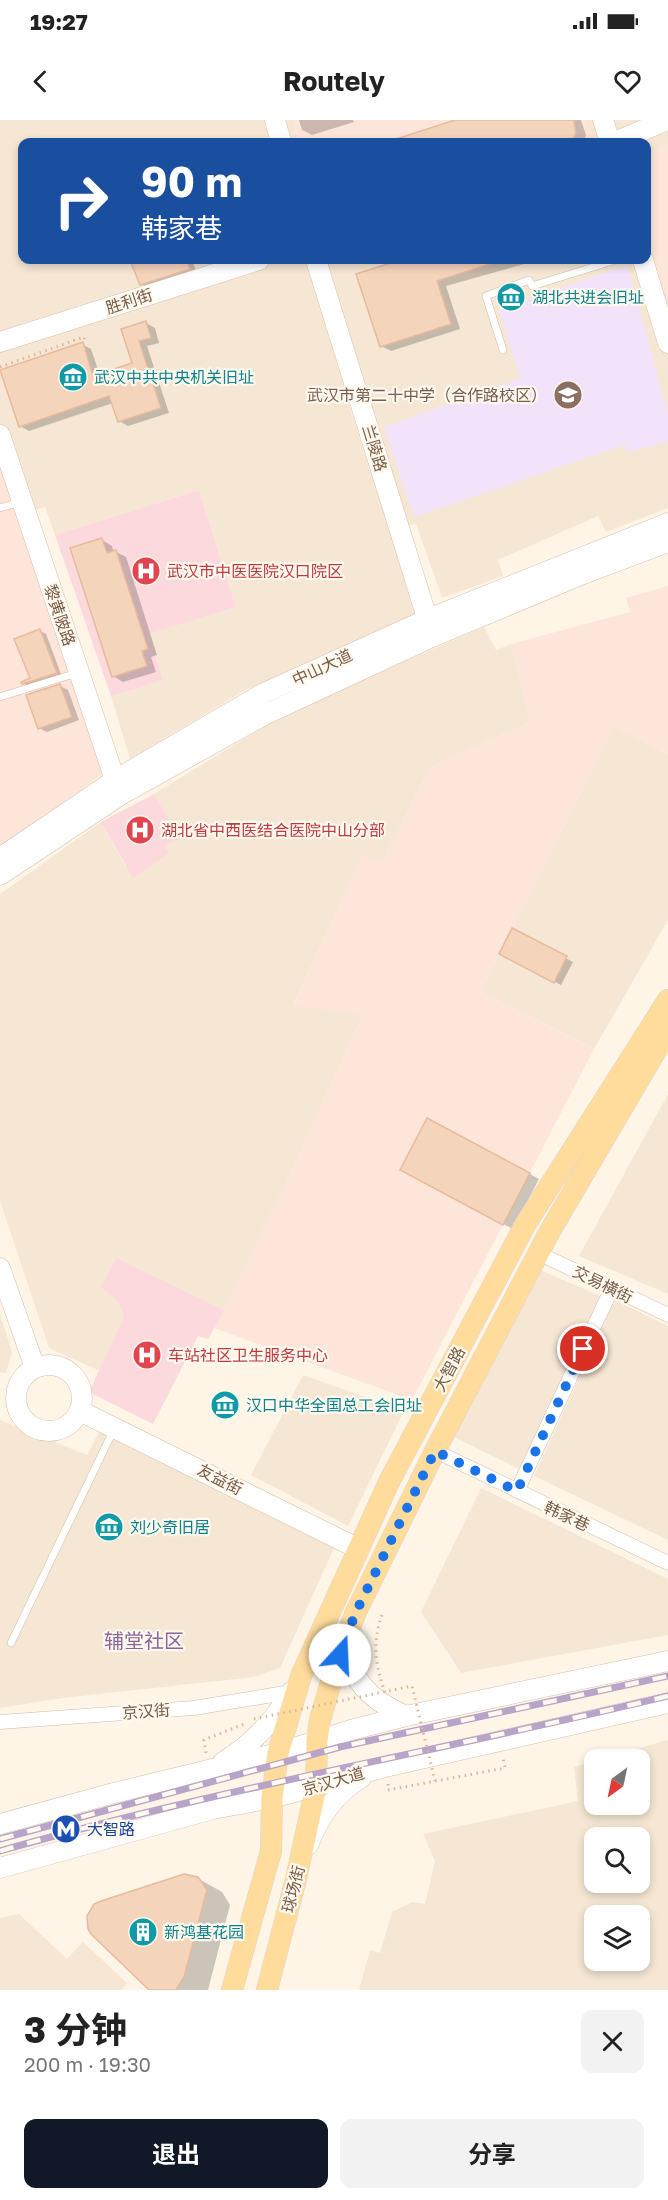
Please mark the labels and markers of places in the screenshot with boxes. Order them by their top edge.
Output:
museum icon: 湖北共进会旧址 [495,281,527,313]
place label: 湖北共进会旧址 [532,287,644,307]
museum icon: 武汉中共中央机关旧址 [57,361,89,393]
place label: 武汉中共中央机关旧址 [94,367,254,387]
school or university icon: 武汉市第二十中学（合作路校区） [552,379,584,411]
place label: 武汉市第二十中学（合作路校区） [307,385,547,405]
hospital icon: 武汉市中医医院汉口院区 [130,555,162,587]
place label: 武汉市中医医院汉口院区 [167,561,343,581]
hospital icon: 湖北省中西医结合医院中山分部 [124,814,156,846]
place label: 湖北省中西医结合医院中山分部 [161,820,385,840]
pin [557,1323,608,1374]
hospital icon: 车站社区卫生服务中心 [131,1339,163,1371]
place label: 车站社区卫生服务中心 [168,1345,328,1365]
museum icon: 汉口中华全国总工会旧址 [209,1389,241,1421]
place label: 汉口中华全国总工会旧址 [246,1395,422,1415]
museum icon: 刘少奇旧居 [93,1511,125,1543]
place label: 刘少奇旧居 [130,1517,210,1537]
metro station icon: 大智路 [50,1813,82,1845]
place label: 大智路 [87,1819,135,1839]
building icon: 新鸿基花园 [127,1916,159,1948]
place label: 新鸿基花园 [164,1922,244,1942]

